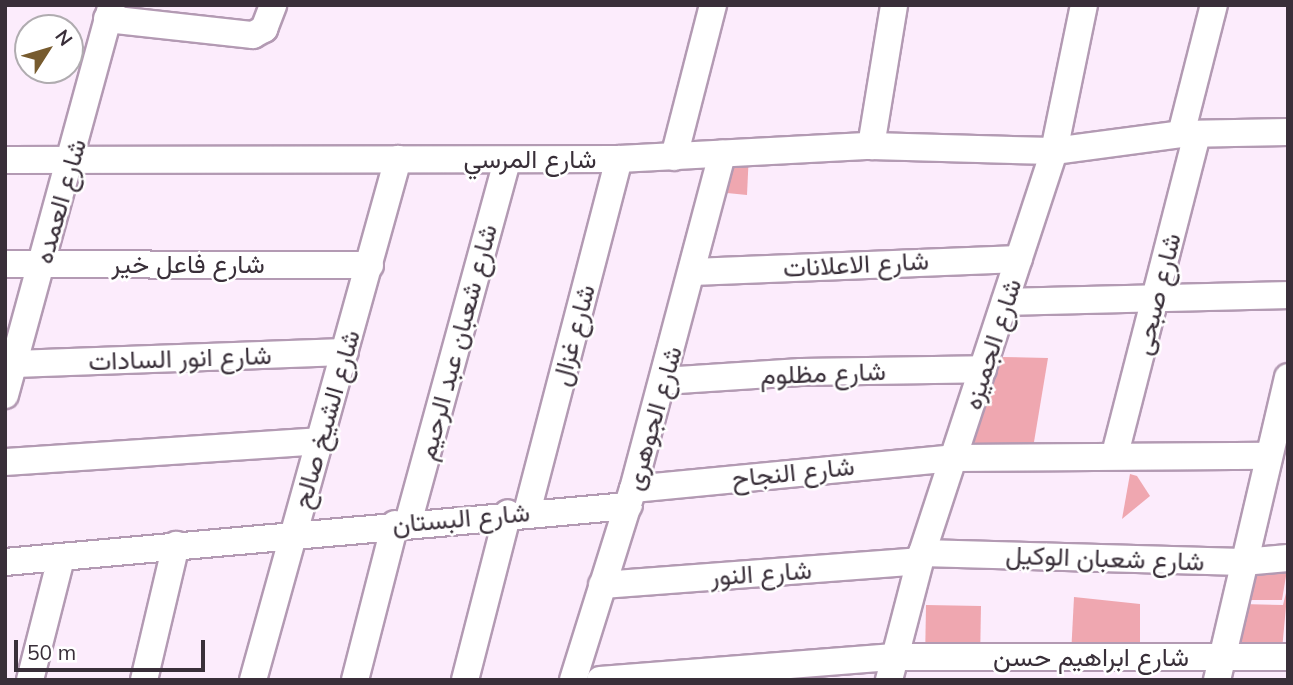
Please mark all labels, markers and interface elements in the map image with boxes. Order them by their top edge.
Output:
north arrow [14,14,84,84]
text: N [50,25,78,51]
street label: شارع العمده [27,135,93,267]
street label: شارع المرسي [464,143,596,175]
street label: شارع شعبان عبد الرحيم [411,221,503,463]
street label: شارع صبحى [1127,230,1187,358]
street label: شارع الاعلانات [782,245,930,283]
street label: شارع فاعل خير [111,248,265,280]
street label: شارع الجميزه [956,275,1028,413]
street label: شارع غزال [545,281,601,389]
street label: شارع الشيخ صالح [286,326,366,512]
street label: شارع انور السادات [88,339,272,377]
street label: شارع الجوهرى [618,342,688,494]
street label: شارع مظلوم [760,355,886,391]
street label: شارع النجاح [730,450,856,494]
street label: شارع البستان [391,496,531,540]
street label: شارع شعبان الوكيل [1005,539,1205,577]
street label: شارع النور [709,554,813,592]
scale bar [18,626,208,670]
text: 50 m [27,639,76,665]
street label: شارع ابراهيم حسن [993,641,1189,673]

